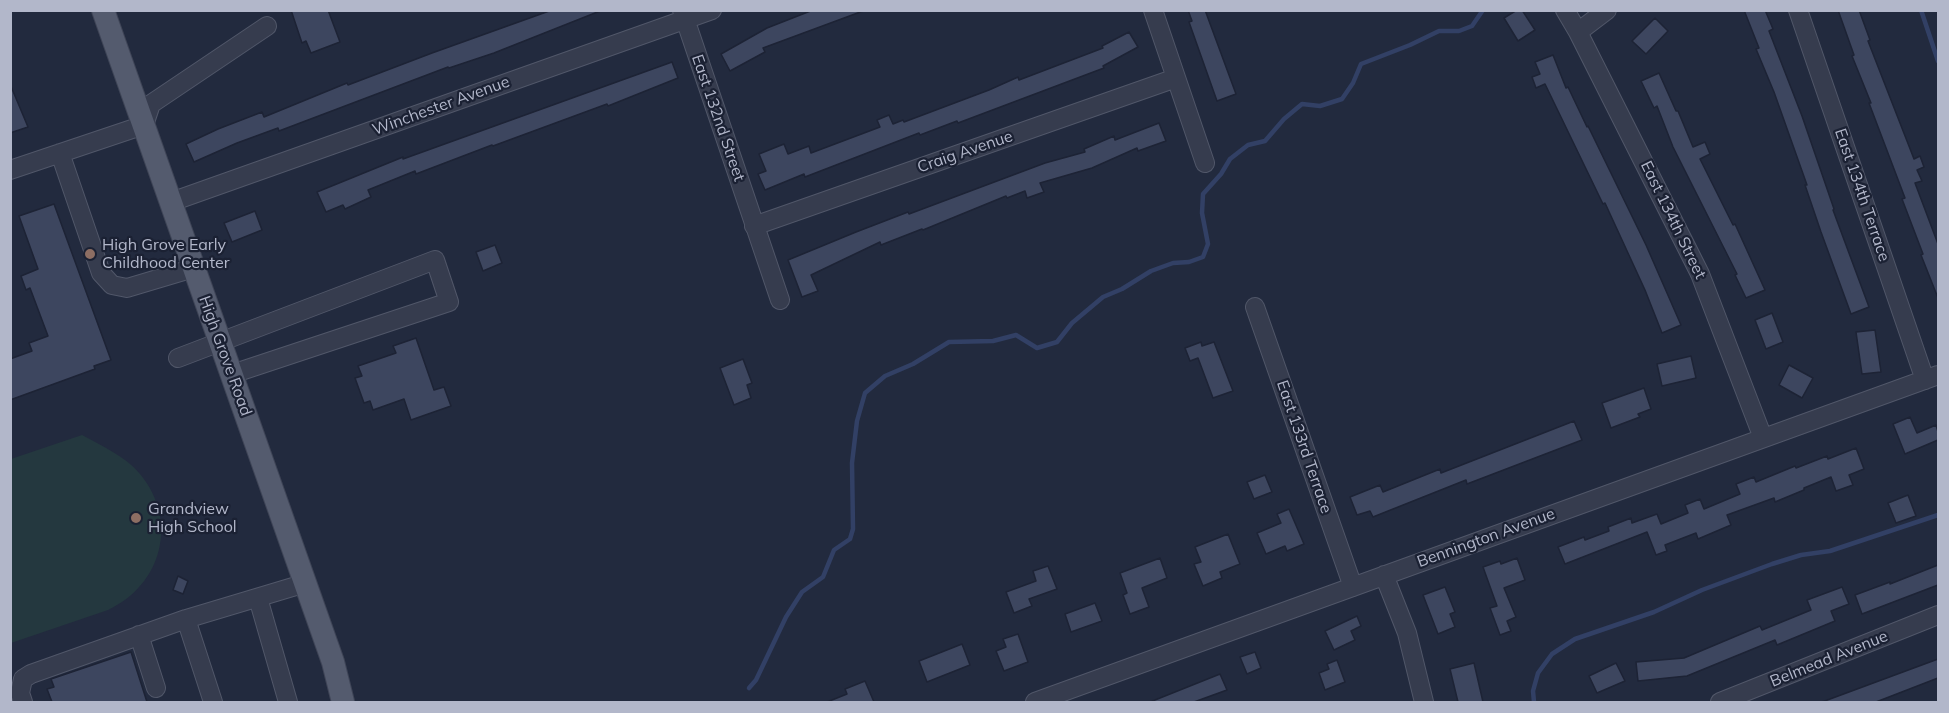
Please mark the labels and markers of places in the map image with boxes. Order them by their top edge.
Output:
place label: High Grove Early Childhood Center [102,235,229,273]
marker: High Grove Early Childhood Center [83,247,97,261]
place label: Grandview High School [148,499,237,537]
marker: Grandview High School [129,511,143,525]

